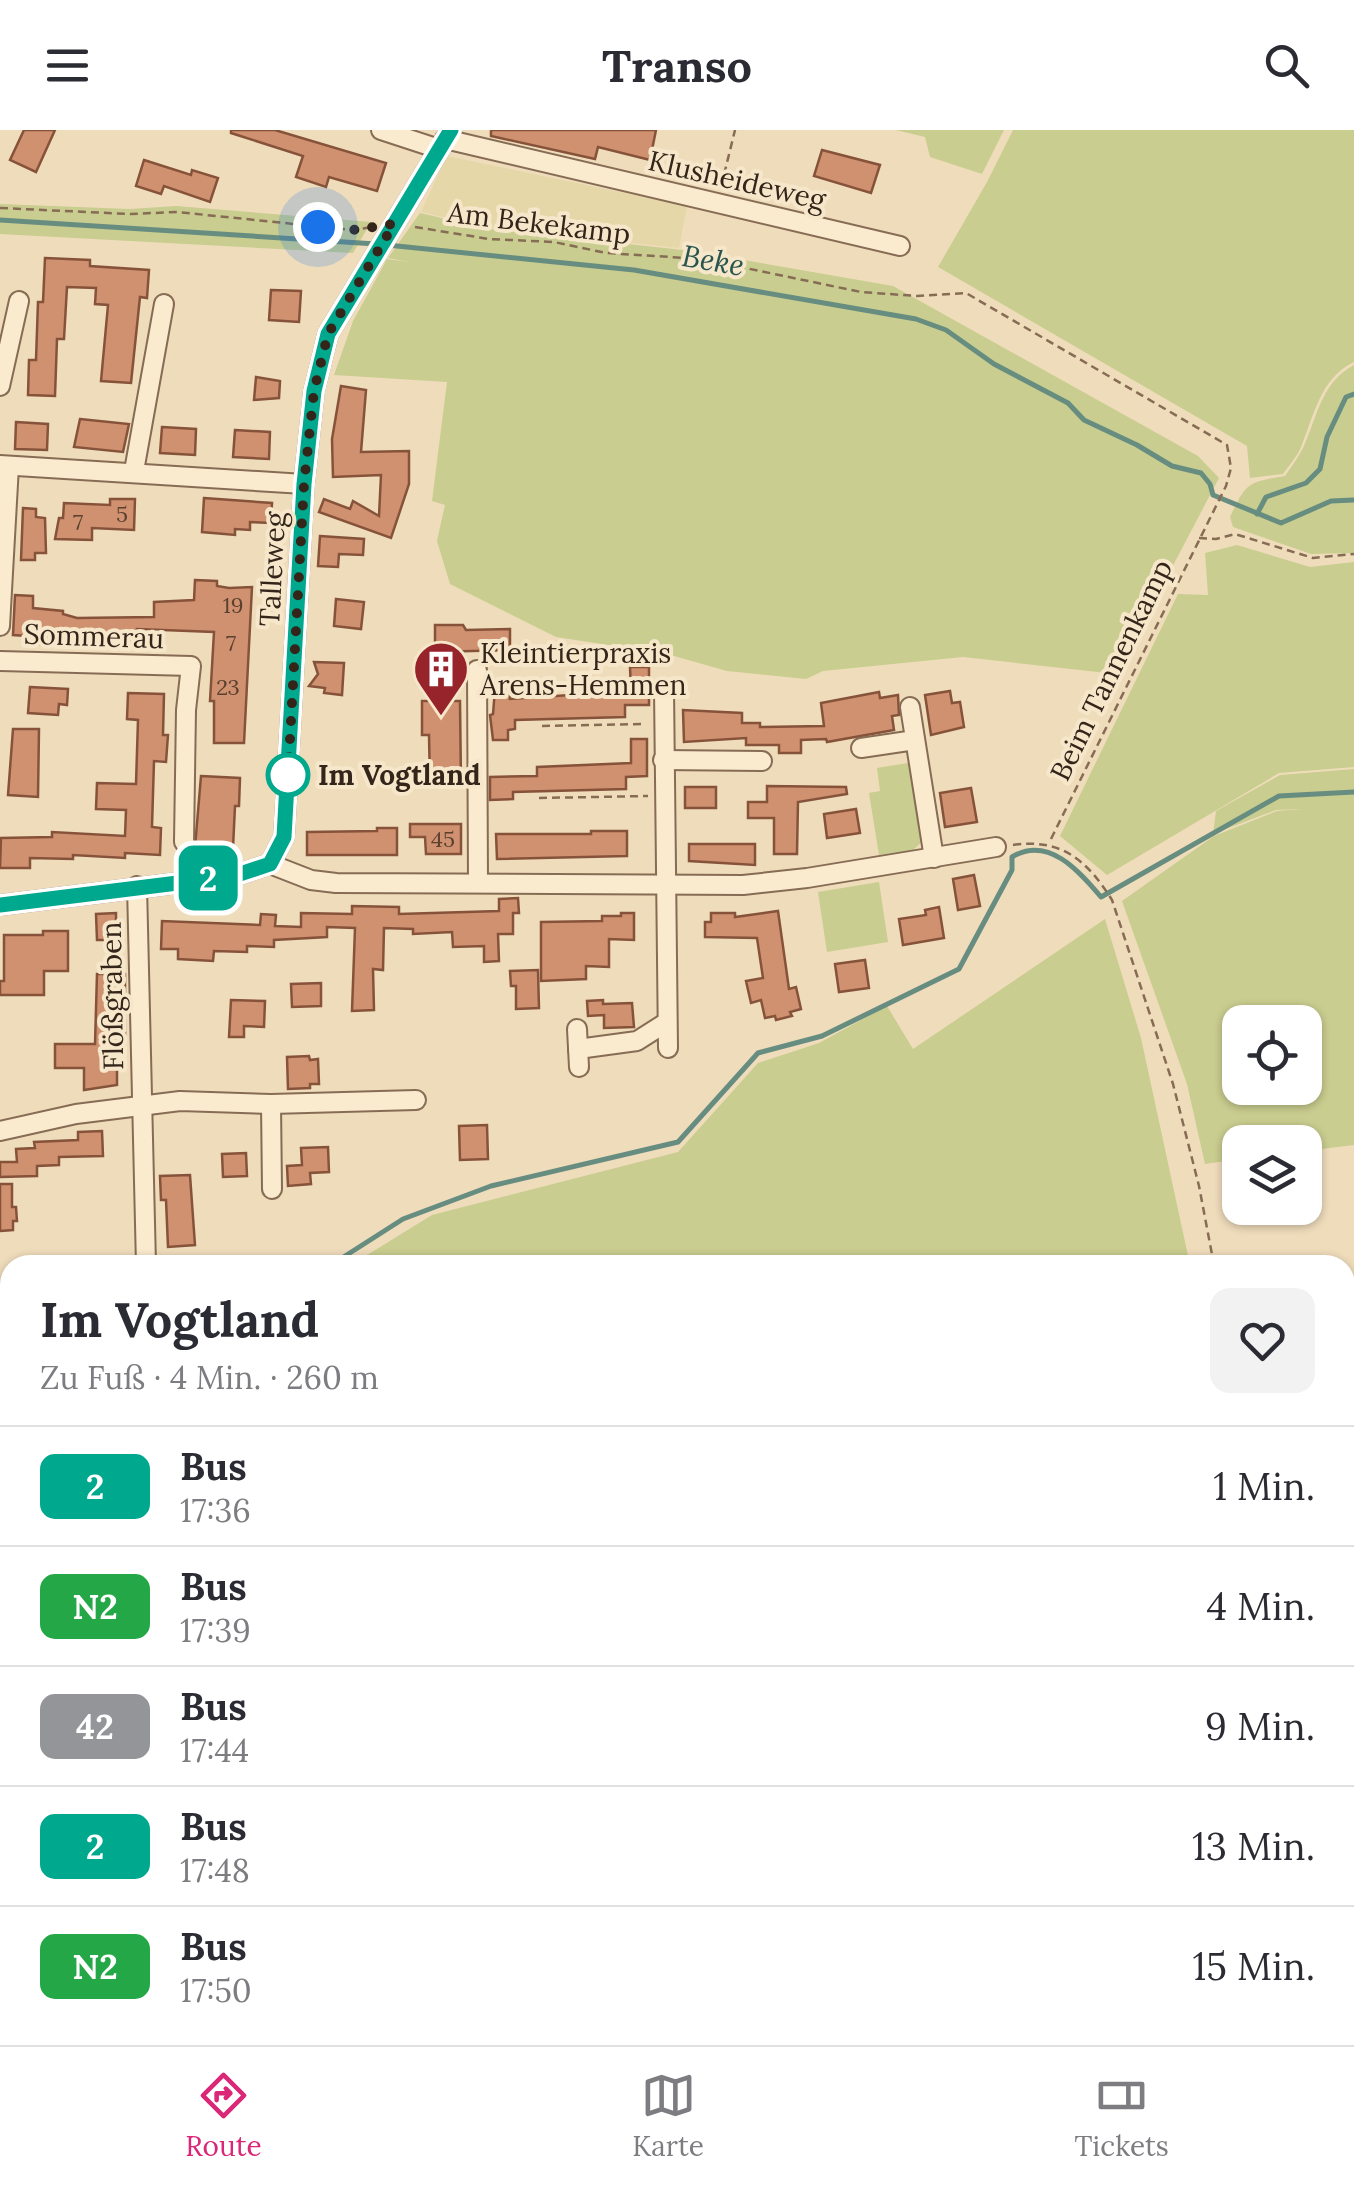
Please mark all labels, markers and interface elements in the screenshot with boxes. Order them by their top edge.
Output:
text: Transo [602,37,752,94]
icon: menu [40,38,95,93]
icon: search [1259,38,1314,93]
street label: Klusheideweg [645,142,830,218]
street label: Am Bekekamp [445,194,632,252]
your location [293,202,343,252]
water label: Beke [679,236,747,284]
house number: 5 [116,500,128,528]
house number: 7 [73,508,83,536]
street label: Talleweg [251,510,293,627]
street label: Beim Tannenkamp [1042,553,1180,787]
house number: 19 [223,591,243,619]
street label: Sommerau [23,616,165,656]
house number: 7 [226,629,236,657]
place label: Kleintierpraxis Arens-Hemmen [479,635,686,703]
building icon: Kleintierpraxis Arens-Hemmen [411,639,471,718]
house number: 23 [216,673,240,701]
marker: Im Vogtland [267,754,309,796]
place label: Im Vogtland [318,757,481,793]
house number: 45 [431,825,455,853]
line badge: 2 [176,846,240,910]
text: 2 [199,856,217,901]
street label: Flößgraben [93,921,131,1071]
map controls [1222,1005,1322,1225]
button: locate [1222,1005,1322,1105]
button: layers [1222,1125,1322,1225]
button: heart [1210,1288,1315,1393]
text: Im Vogtland [40,1289,319,1350]
text: Zu Fuß · 4 Min. · 260 m [40,1357,379,1398]
text: Bus [180,1442,247,1490]
text: 1 Min. [1213,1462,1315,1510]
text: 2 [86,1464,104,1509]
text: 17:36 [180,1490,251,1531]
text: Bus [180,1562,247,1610]
text: 4 Min. [1206,1582,1315,1630]
text: N2 [72,1584,118,1629]
text: 17:39 [180,1610,251,1651]
text: Bus [180,1682,247,1730]
text: 9 Min. [1205,1702,1315,1750]
text: 42 [76,1704,114,1749]
text: 17:44 [180,1730,249,1771]
text: Bus [180,1802,247,1850]
text: 13 Min. [1192,1822,1315,1870]
text: 2 [86,1824,104,1869]
text: 17:48 [180,1850,250,1891]
text: Bus [180,1922,247,1970]
text: 15 Min. [1192,1942,1315,1990]
text: N2 [72,1944,118,1989]
text: 17:50 [180,1970,252,2011]
tab: Route [185,2068,262,2164]
tab: Karte [632,2068,704,2164]
tab: Tickets [1074,2068,1169,2164]

